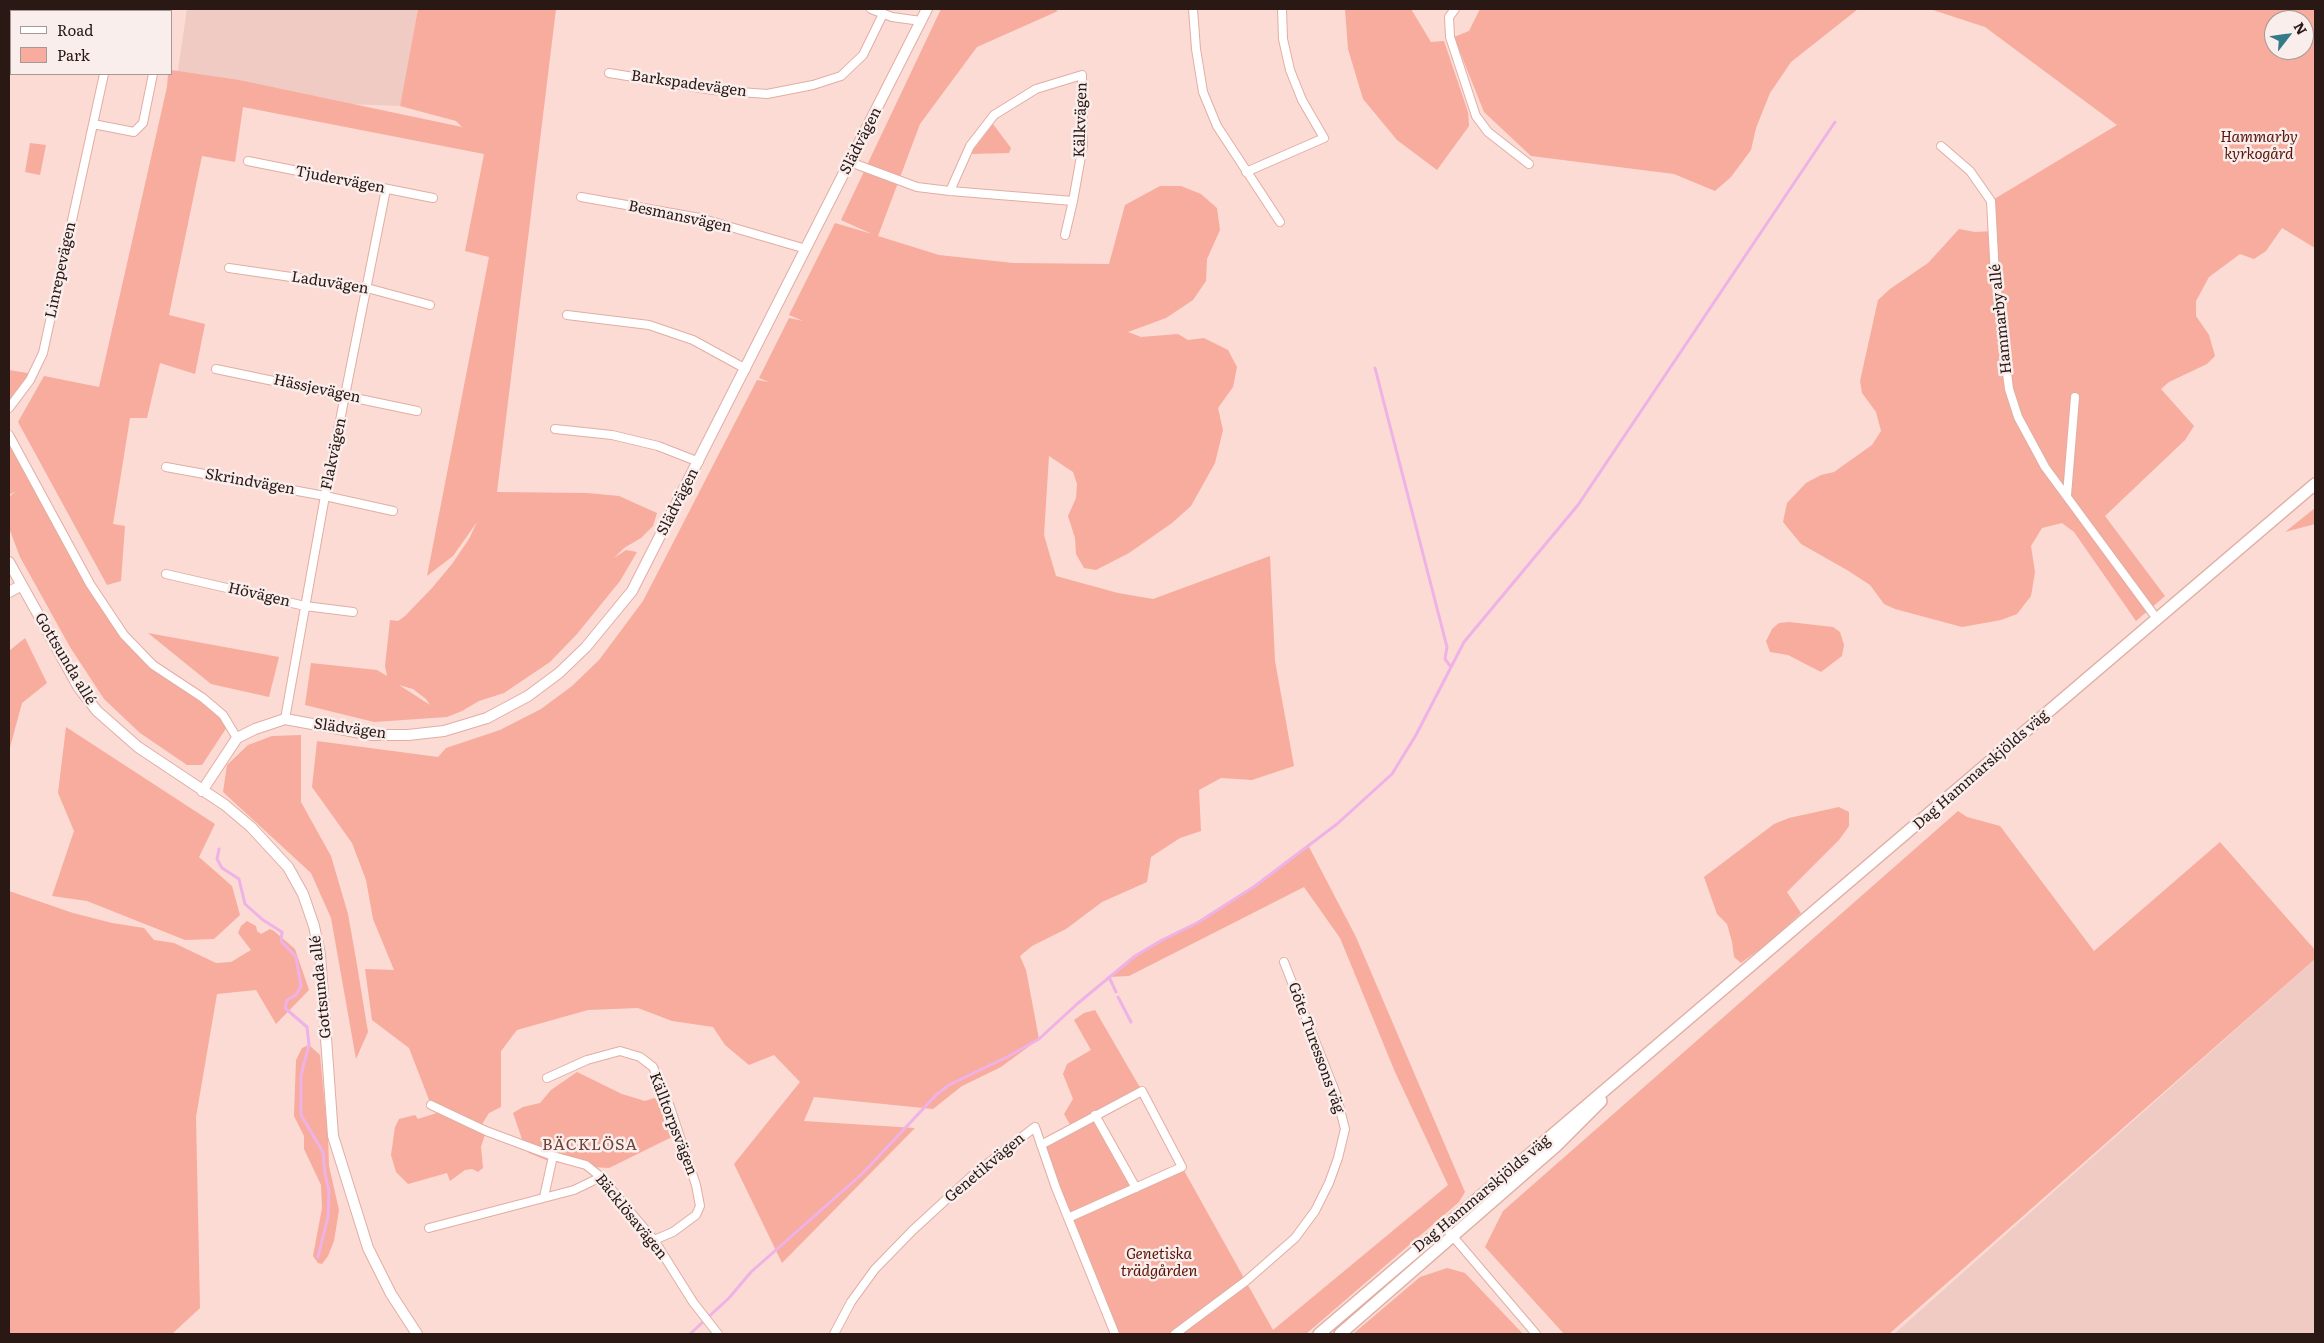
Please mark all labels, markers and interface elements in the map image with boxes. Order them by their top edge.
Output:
legend [10,10,172,75]
north arrow [2264,10,2314,60]
text: Road [57,18,93,41]
text: N [2290,18,2313,38]
text: Park [57,43,90,66]
street label: Barkspadevägen [630,67,748,101]
street label: Kälkvägen [1071,82,1091,158]
street label: Slädvägen [836,104,886,178]
park label: Hammarby kyrkogård [2220,129,2298,164]
street label: Tjudervägen [294,162,386,198]
street label: Besmansvägen [627,197,733,237]
street label: Linrepevägen [42,220,80,320]
street label: Hammarby allé [1986,263,2016,375]
street label: Laduvägen [290,268,370,298]
street label: Hässjevägen [272,371,362,407]
street label: Flakvägen [318,416,350,492]
street label: Skrindvägen [204,465,296,499]
street label: Slädvägen [653,465,703,539]
street label: Hövägen [226,579,292,611]
street label: Gottsunda allé [31,610,99,708]
street label: Dag Hammarskjölds väg [1910,706,2052,834]
street label: Slädvägen [313,715,387,743]
street label: Gottsunda allé [307,934,335,1040]
street label: Göte Turessons väg [1284,980,1348,1116]
street label: Källtorpsvägen [645,1070,701,1178]
street label: Genetikvägen [941,1129,1029,1207]
street label: Dag Hammarskjölds väg [1410,1131,1554,1257]
district label: BÄCKLÖSA [541,1135,639,1155]
street label: Bäcklösavägen [591,1171,671,1263]
park label: Genetiska trädgården [1121,1246,1197,1281]

